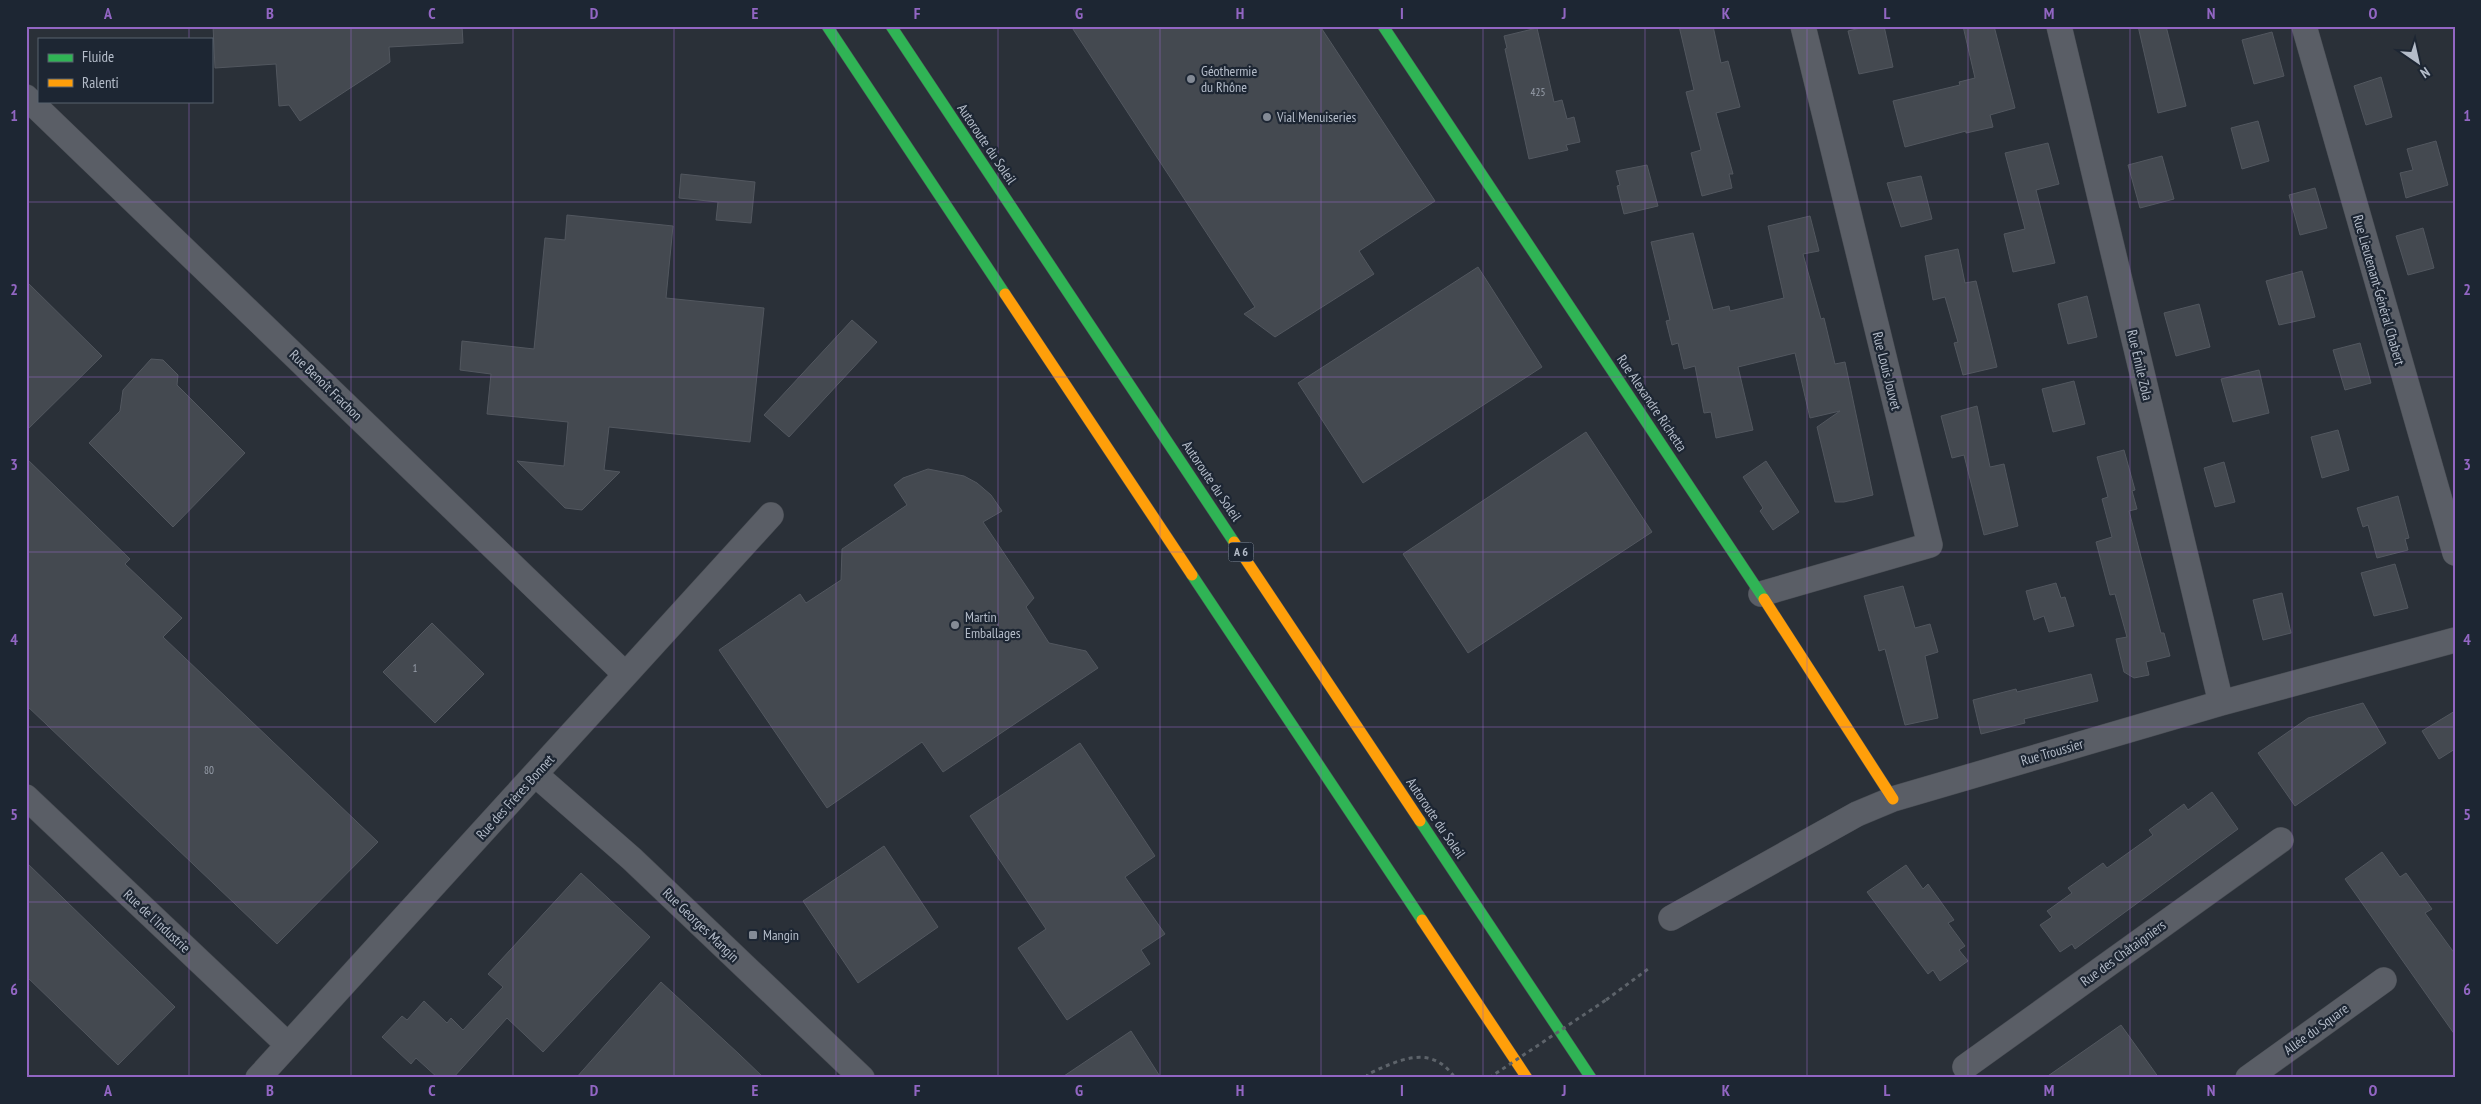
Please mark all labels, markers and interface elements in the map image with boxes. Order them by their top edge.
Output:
text: A [103,3,113,23]
text: B [266,3,274,23]
text: C [428,3,436,23]
text: D [590,3,599,23]
text: E [752,3,759,23]
text: F [914,3,921,23]
text: G [1075,3,1083,23]
text: H [1236,3,1244,23]
text: I [1400,3,1404,23]
text: J [1561,3,1566,23]
text: K [1722,3,1731,23]
text: L [1884,3,1891,23]
text: M [2044,3,2054,23]
text: N [2207,3,2215,23]
text: O [2369,3,2378,23]
legend [38,38,212,102]
north arrow [2394,38,2444,88]
text: Fluide [82,47,114,66]
place label: Géothermie du Rhône [1201,62,1257,96]
text: N [2417,63,2433,82]
text: Ralenti [82,73,119,92]
marker: Géothermie du Rhône [1185,73,1197,85]
house number: 425 [1531,85,1545,99]
street label: Autoroute du Soleil [953,100,1021,188]
text: 1 [10,105,18,125]
text: 1 [2463,105,2471,125]
place label: Vial Menuiseries [1276,108,1356,126]
marker: Vial Menuiseries [1261,111,1273,123]
street label: Rue Lieutenant-Général Chabert [2349,213,2409,367]
text: 2 [10,279,18,299]
text: 2 [2463,279,2471,299]
street label: Rue Émile Zola [2123,328,2157,402]
street label: Rue Louis Jouvet [1869,330,1905,412]
street label: Rue Benoît Frachon [286,346,366,424]
street label: Rue Alexandre Richetta [1613,351,1691,455]
street label: Autoroute du Soleil [1178,437,1246,525]
text: 3 [10,454,18,474]
text: 3 [2463,454,2471,474]
road number: A 6 [1228,542,1254,562]
place label: Martin Emballages [965,608,1021,642]
marker: Martin Emballages [949,619,961,631]
text: 4 [10,629,18,649]
text: 4 [2463,629,2471,649]
house number: 1 [413,661,418,675]
street label: Rue Troussier [2019,734,2086,770]
street label: Rue des Frères Bonnet [472,751,558,843]
house number: 80 [204,763,214,777]
street label: Autoroute du Soleil [1402,774,1470,862]
text: 5 [10,804,18,824]
text: 5 [2463,804,2471,824]
street label: Rue Georges Mangin [659,884,743,966]
street label: Rue de l'Industrie [120,885,194,957]
street label: Rue des Châtaigniers [2077,916,2169,990]
place label: Mangin [763,926,799,944]
marker: Mangin [747,929,759,941]
text: 6 [10,979,18,999]
text: 6 [2463,979,2471,999]
street label: Allée du Square [2280,999,2352,1059]
text: A [103,1080,113,1100]
text: B [266,1080,274,1100]
text: C [428,1080,436,1100]
text: D [590,1080,599,1100]
text: E [752,1080,759,1100]
text: F [914,1080,921,1100]
text: G [1075,1080,1083,1100]
text: H [1236,1080,1244,1100]
text: I [1400,1080,1404,1100]
text: J [1561,1080,1566,1100]
text: K [1722,1080,1731,1100]
text: L [1884,1080,1891,1100]
text: M [2044,1080,2054,1100]
text: N [2207,1080,2215,1100]
text: O [2369,1080,2378,1100]

